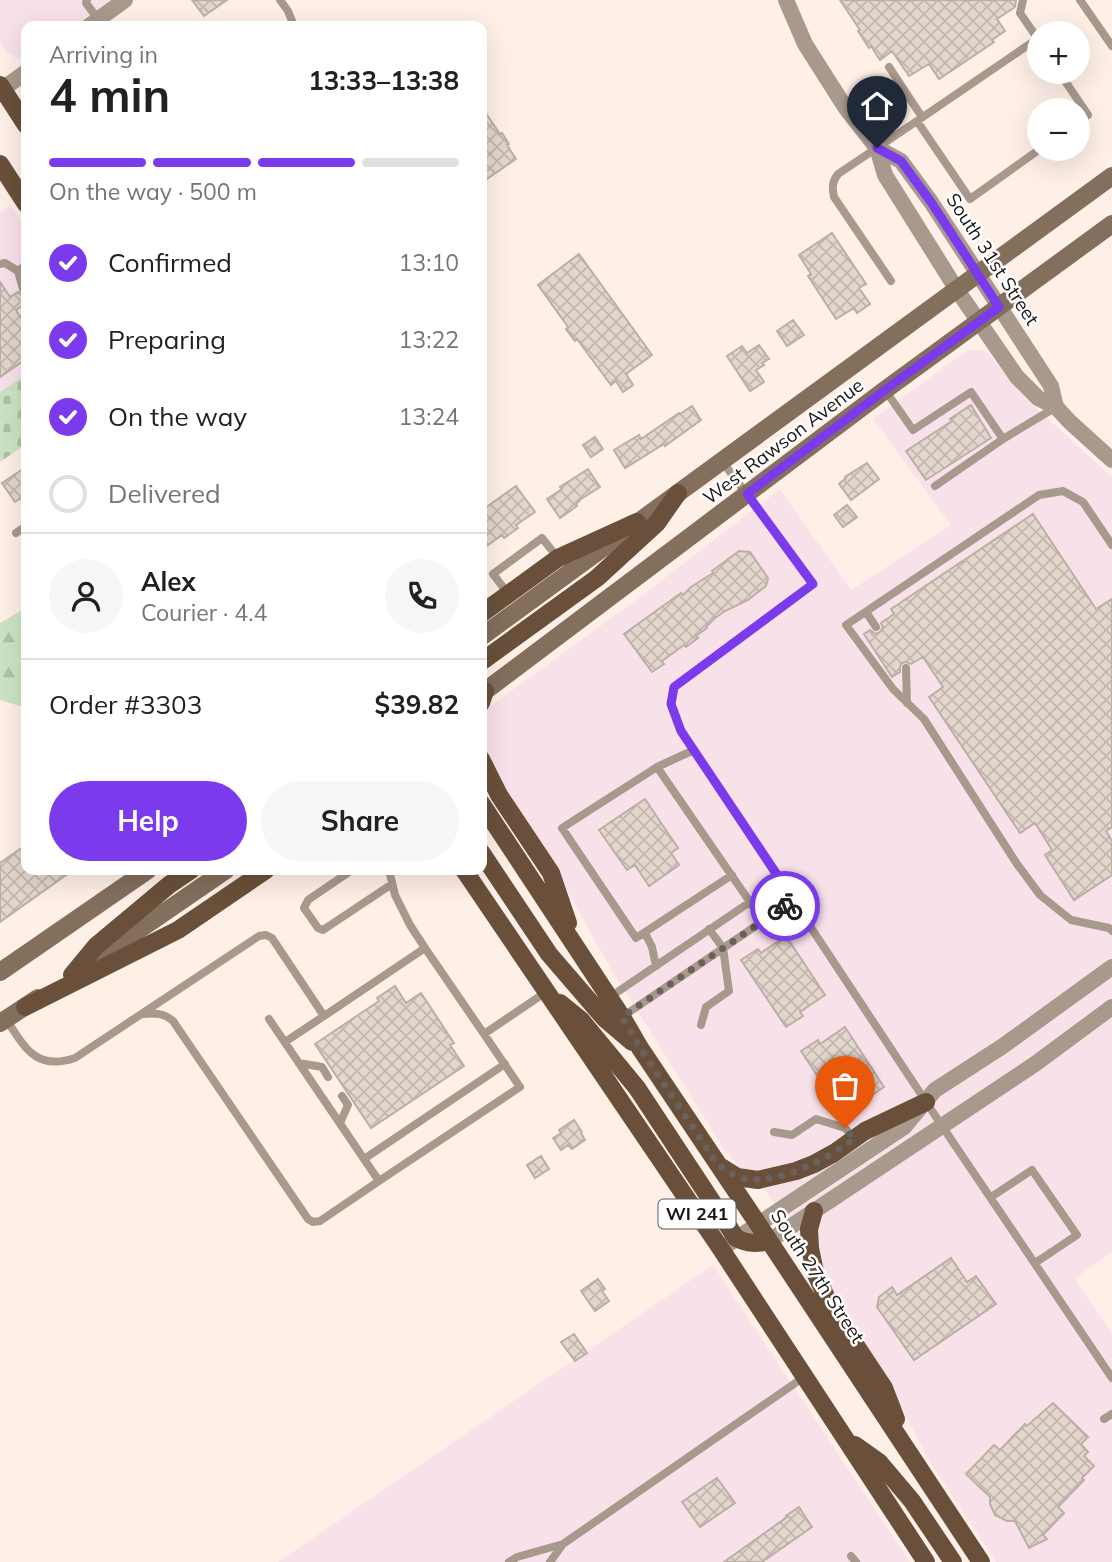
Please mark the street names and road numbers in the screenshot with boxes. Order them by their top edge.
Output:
street label: South 31st Street [941,188,1045,330]
street label: West Rawson Avenue [698,373,868,509]
road number: WI 241 [658,1199,736,1228]
street label: South 27th Street [766,1205,870,1348]

